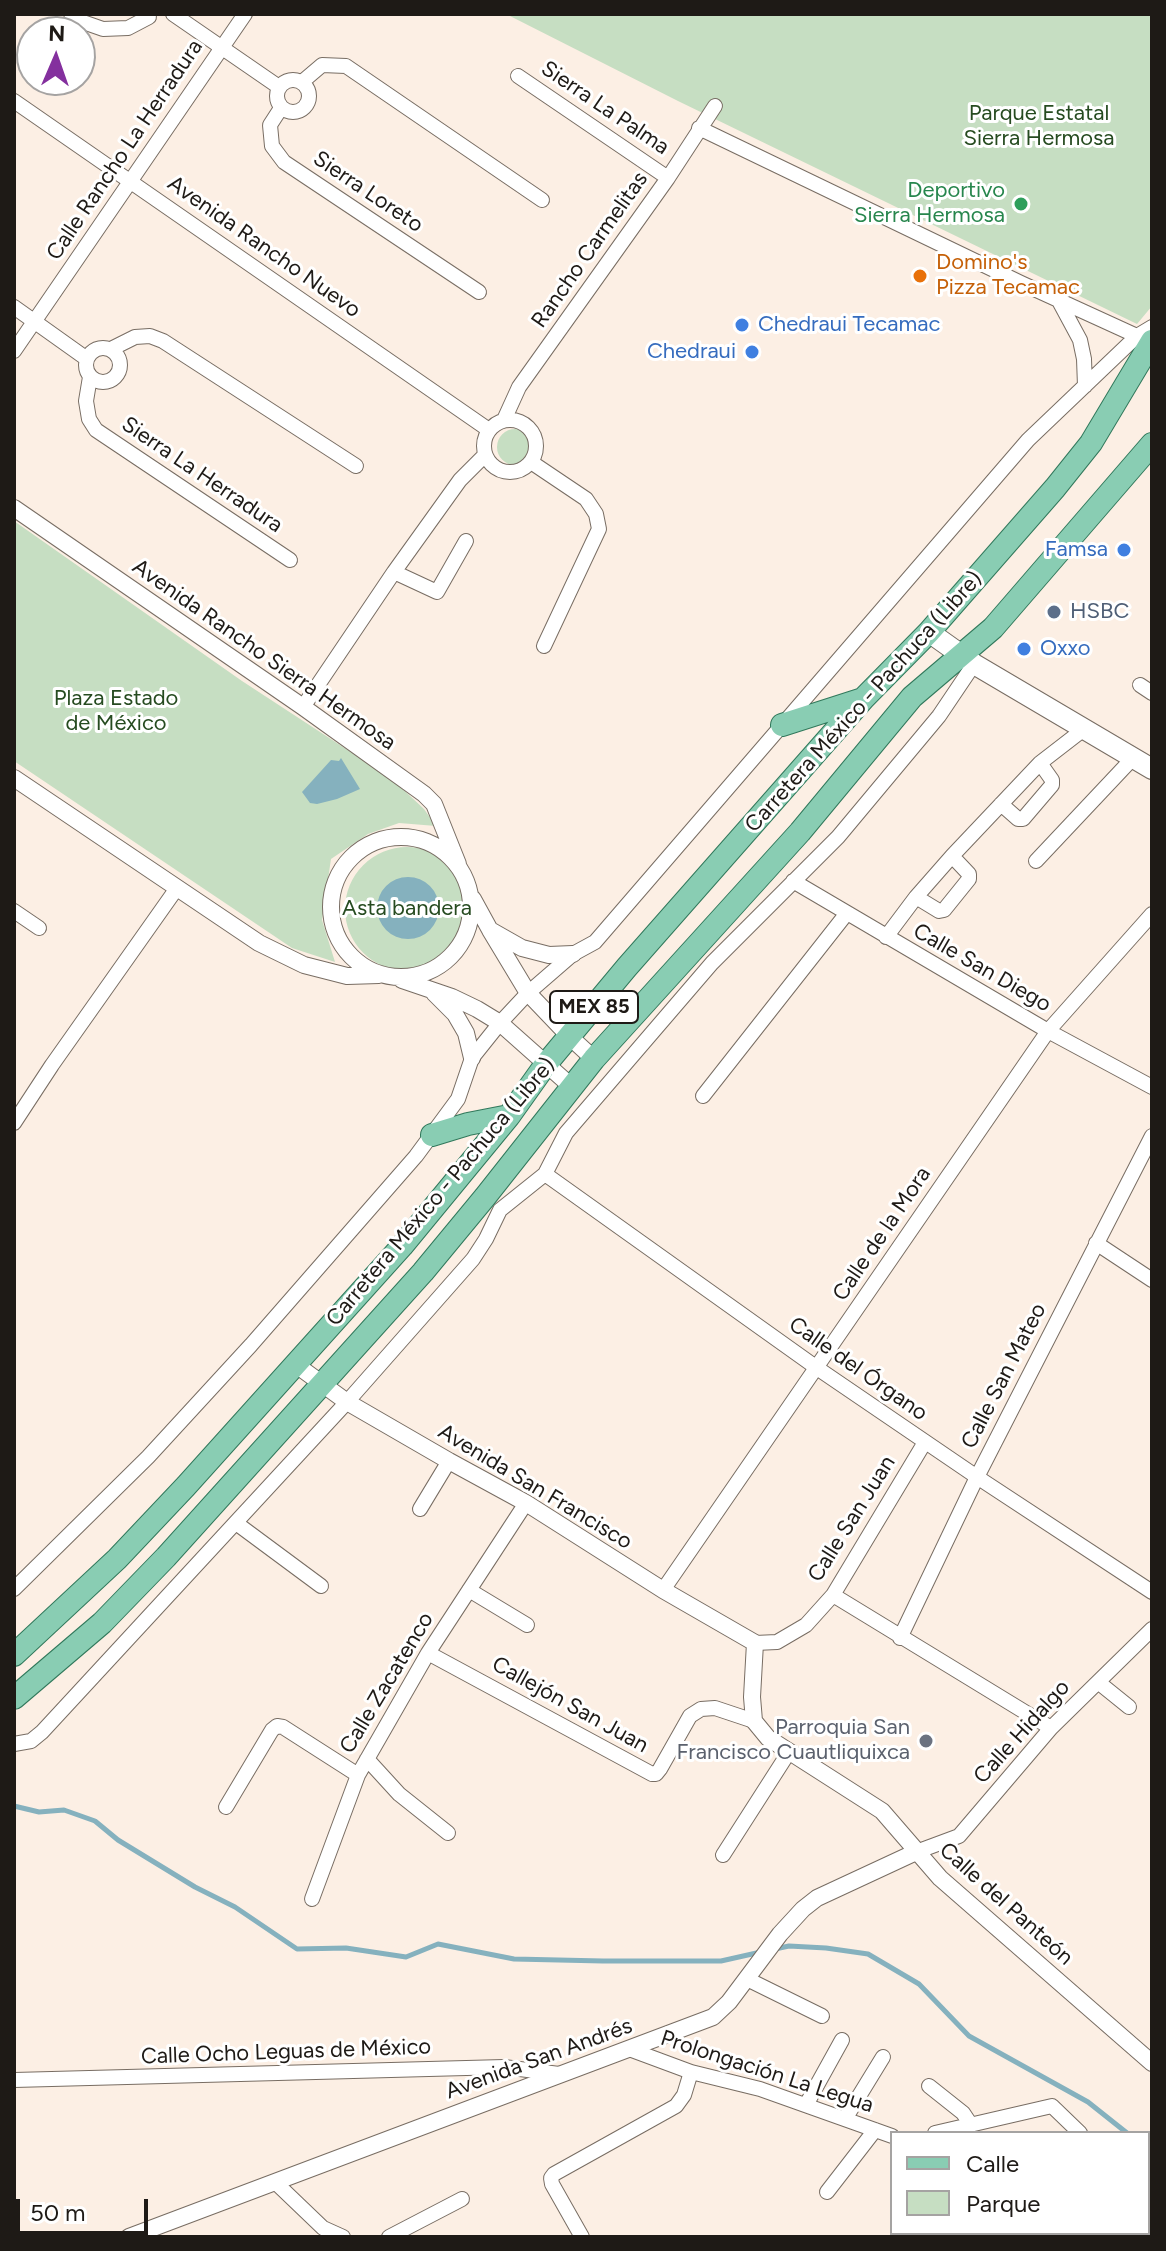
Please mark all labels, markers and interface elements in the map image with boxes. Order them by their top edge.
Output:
north arrow [16,16,96,96]
text: N [48,20,66,47]
street label: Calle Rancho La Herradura [41,35,209,265]
street label: Sierra La Palma [536,55,674,161]
park label: Parque Estatal Sierra Hermosa [963,101,1115,152]
street label: Sierra Loreto [308,146,428,238]
street label: Rancho Carmelitas [526,167,654,333]
street label: Avenida Rancho Nuevo [162,170,366,324]
place label: Deportivo Sierra Hermosa [854,178,1005,230]
marker: Deportivo Sierra Hermosa [1012,195,1030,213]
place label: Domino's Pizza Tecamac [936,250,1080,302]
marker: Domino's Pizza Tecamac [911,267,929,285]
place label: Chedraui Tecamac [758,312,940,338]
marker: Chedraui Tecamac [733,316,751,334]
place label: Chedraui [647,339,736,365]
marker: Chedraui [743,343,761,361]
street label: Sierra La Herradura [116,411,288,539]
place label: Famsa [1045,537,1108,563]
marker: Famsa [1115,541,1133,559]
street label: Avenida Rancho Sierra Hermosa [127,554,401,756]
street label: Carretera México - Pachuca (Libre) [740,566,988,838]
place label: HSBC [1070,599,1129,625]
marker: HSBC [1045,603,1063,621]
place label: Oxxo [1040,636,1091,662]
marker: Oxxo [1015,640,1033,658]
park label: Plaza Estado de México [54,686,178,738]
park label: Asta bandera [342,896,472,922]
street label: Calle San Diego [908,918,1056,1018]
road number: MEX 85 [550,991,638,1023]
street label: Carretera México - Pachuca (Libre) [321,1052,561,1332]
street label: Calle de la Mora [827,1162,937,1306]
street label: Calle San Mateo [956,1299,1052,1453]
street label: Calle del Órgano [784,1311,932,1427]
street label: Avenida San Francisco [433,1419,637,1555]
street label: Calle San Juan [803,1451,901,1587]
street label: Calle Zacatenco [335,1608,439,1758]
street label: Callejón San Juan [487,1651,653,1759]
street label: Calle Hidalgo [969,1675,1075,1789]
place label: Parroquia San Francisco Cuautliquixca [677,1715,910,1766]
marker: Parroquia San Francisco Cuautliquixca [917,1732,935,1750]
street label: Calle del Panteón [934,1837,1078,1971]
street label: Avenida San Andrés [442,2013,636,2105]
street label: Prolongación La Legua [657,2025,877,2119]
street label: Calle Ocho Leguas de México [140,2034,432,2070]
legend [890,2131,1150,2235]
text: Calle [966,2149,1019,2178]
scale bar [20,2183,152,2233]
text: Parque [966,2189,1040,2218]
text: 50 m [30,2198,86,2227]

